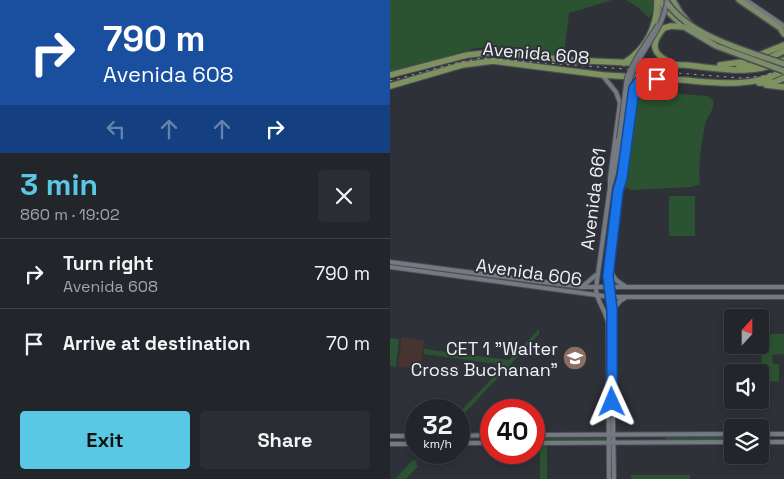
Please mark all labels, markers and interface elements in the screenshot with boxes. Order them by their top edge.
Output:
text: 790 m [103,17,205,61]
icon: right [20,20,85,85]
street label: Avenida 608 [482,37,590,69]
pin [636,58,678,100]
text: Avenida 608 [103,60,234,88]
icon: arrive [643,65,671,93]
icon: left [102,115,130,143]
icon: ahead [155,115,183,143]
icon: ahead [208,115,236,143]
icon: right [261,115,289,143]
street label: Avenida 661 [575,147,611,251]
text: 3 min [20,165,98,204]
button: close [318,170,370,222]
text: 860 m · 19:02 [20,204,120,225]
text: Turn right [63,251,153,276]
street label: Avenida 606 [475,253,583,291]
icon: right [20,260,48,288]
text: 790 m [314,261,370,286]
text: Avenida 608 [63,276,158,297]
north arrow [724,309,769,354]
map controls [724,309,769,464]
icon: arrive [20,330,48,358]
text: Arrive at destination [63,331,251,356]
text: 70 m [326,331,370,356]
place label: CET 1 "Walter Cross Buchanan" [411,337,558,381]
school or university icon: CET 1 "Walter Cross Buchanan" [562,345,588,371]
button: sound [724,364,769,409]
position arrow [585,375,637,427]
speed limit sign: 40 [480,399,545,464]
text: 32 [422,409,453,441]
button: Exit [20,411,190,469]
button: Share [200,411,370,469]
button: layers [724,419,769,464]
text: km/h [423,436,452,452]

